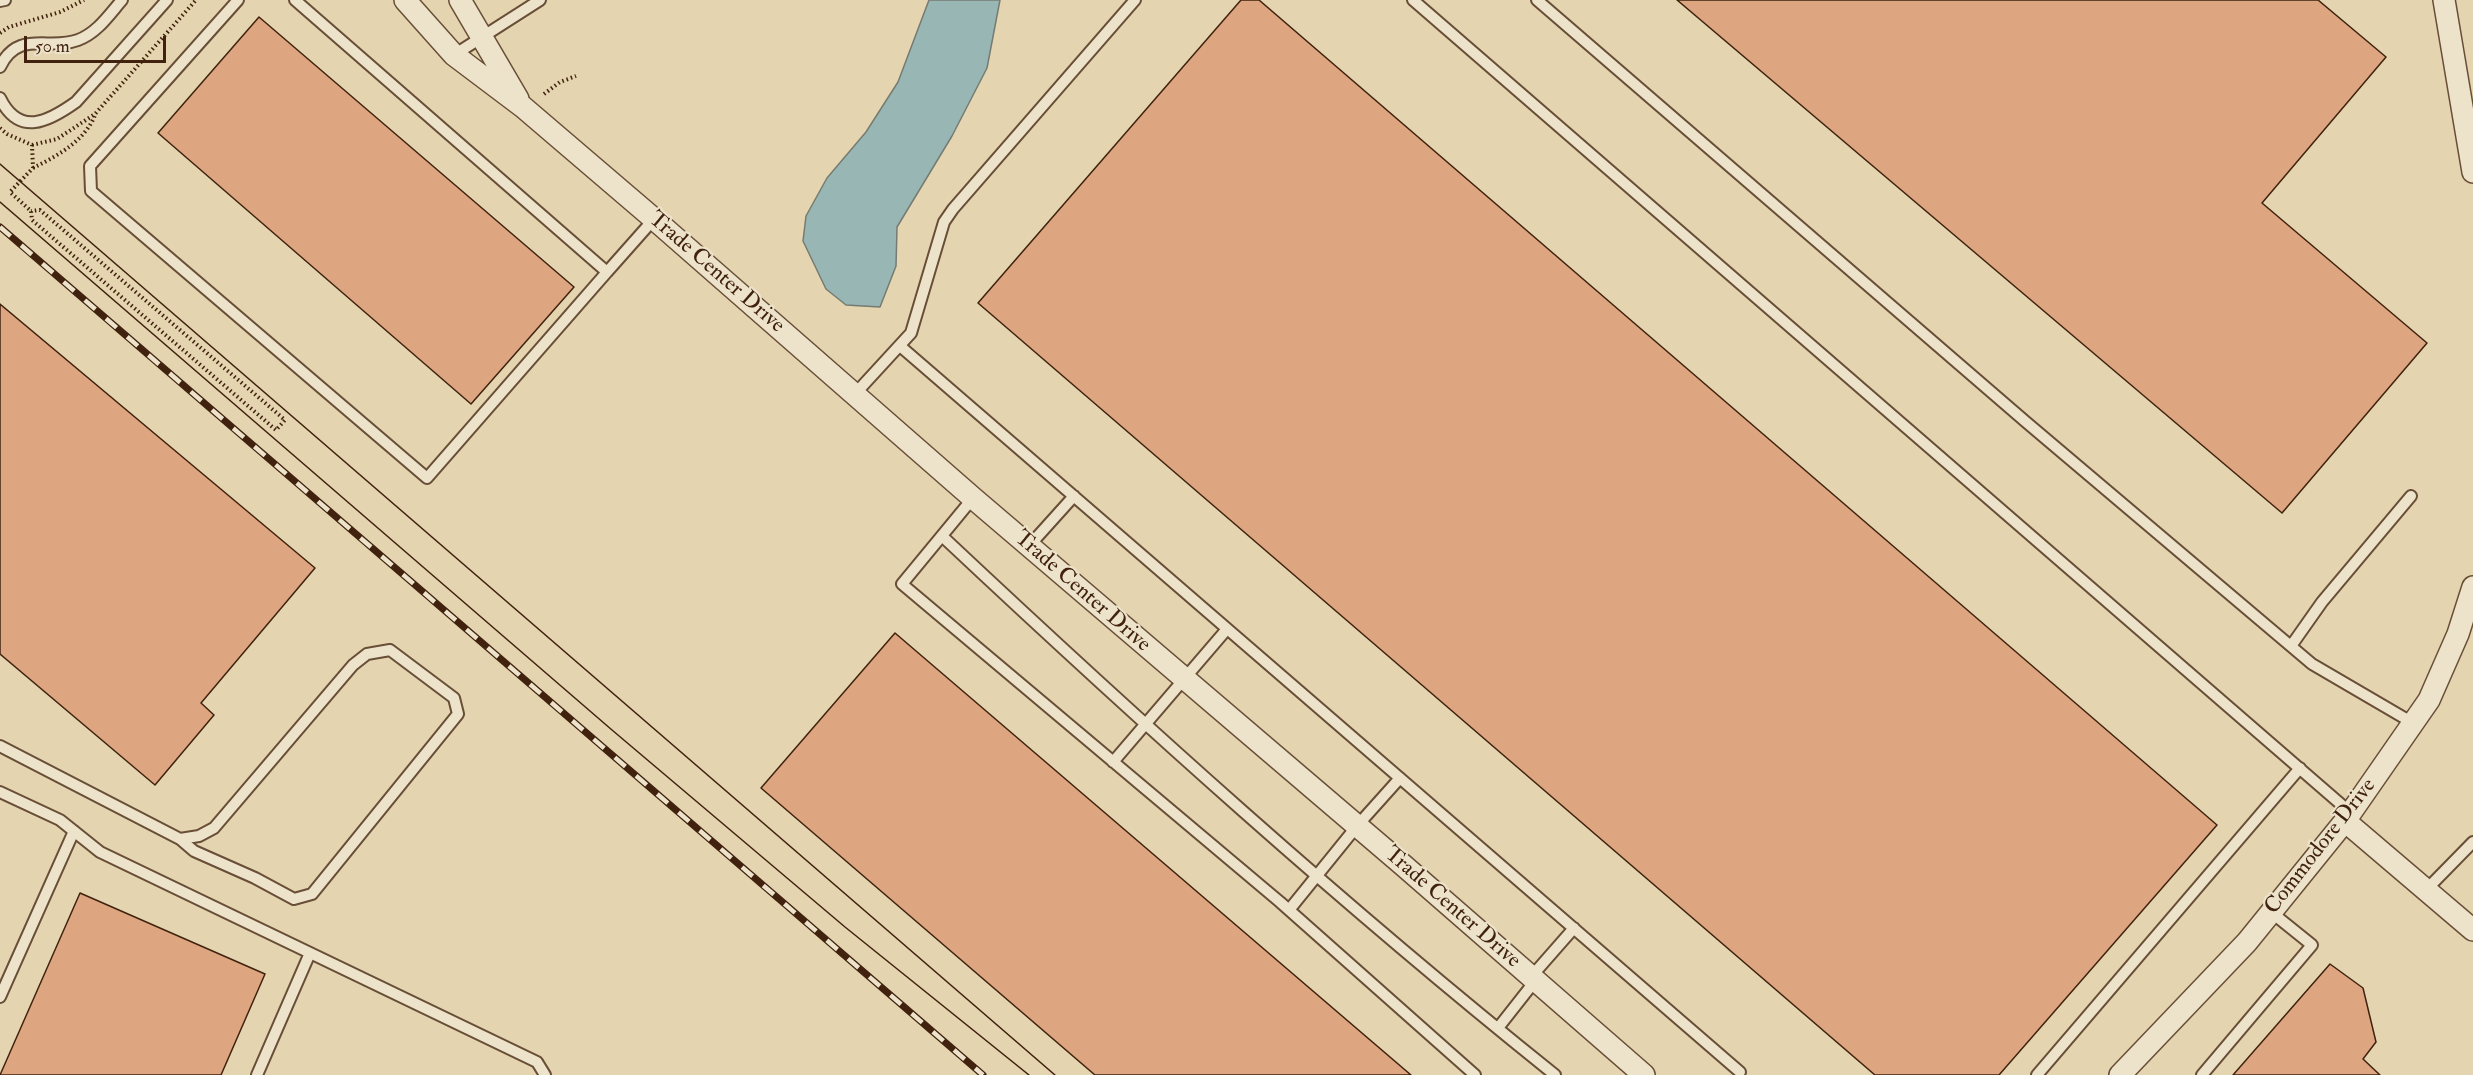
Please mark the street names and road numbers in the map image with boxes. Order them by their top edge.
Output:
street label: Trade Center Drive [642,207,790,339]
street label: Trade Center Drive [1008,526,1156,658]
street label: Commodore Drive [2260,774,2382,920]
street label: Trade Center Drive [1378,842,1526,974]

